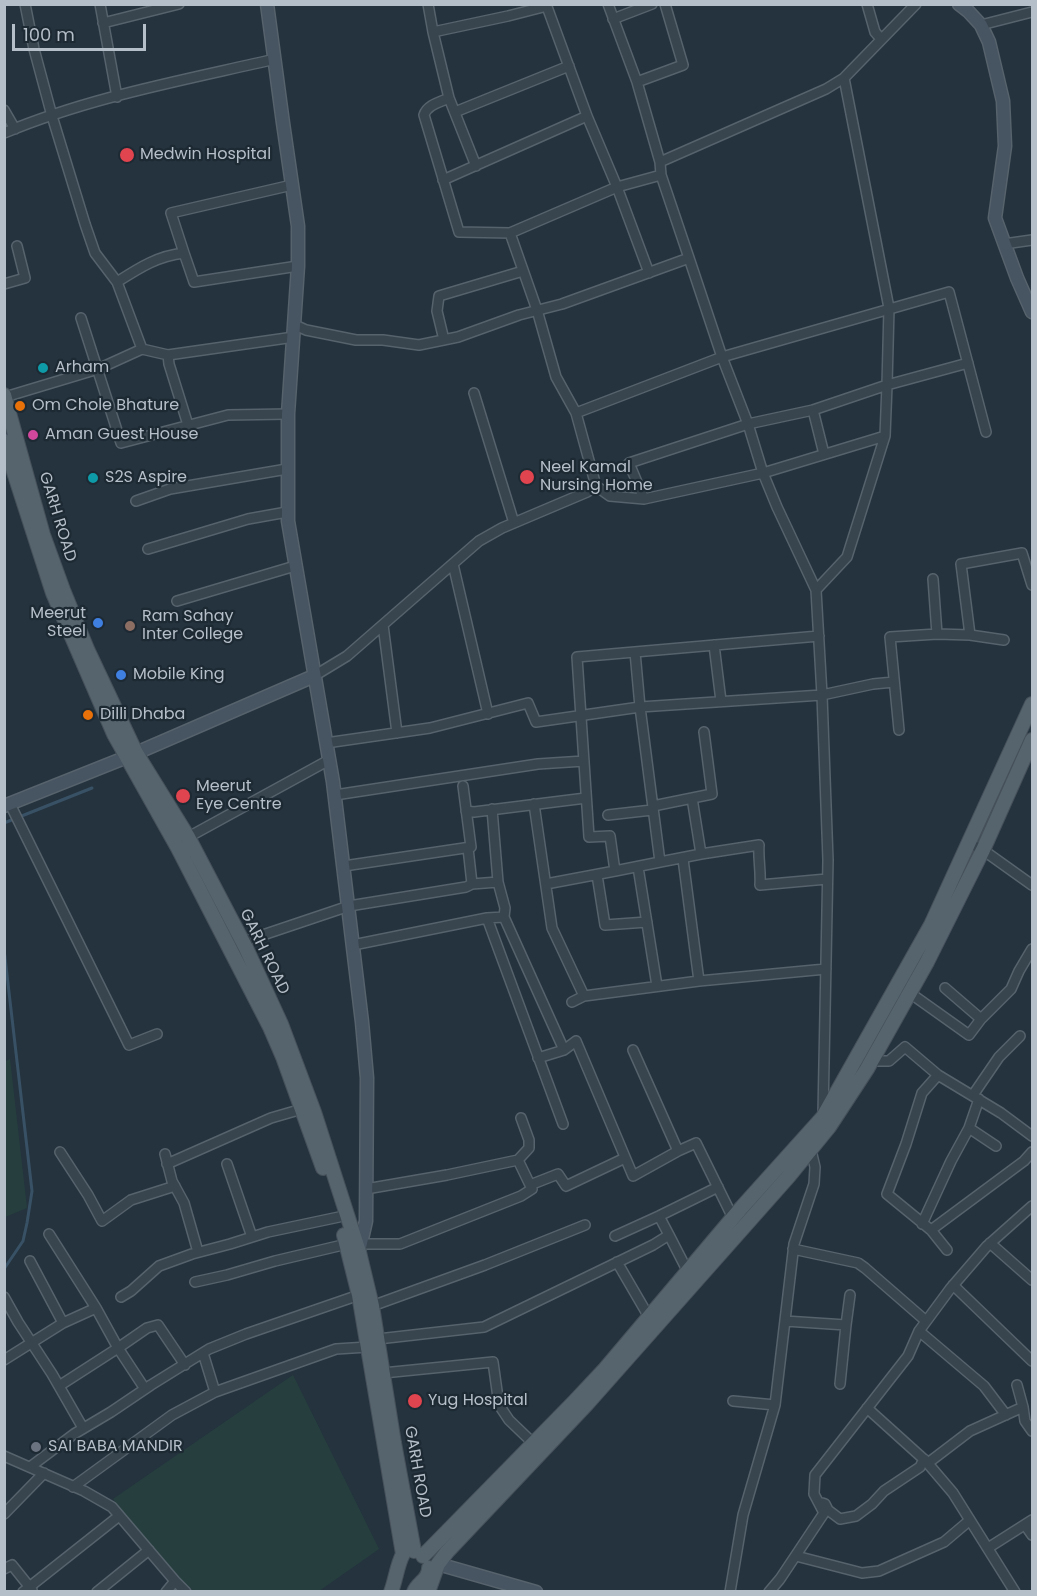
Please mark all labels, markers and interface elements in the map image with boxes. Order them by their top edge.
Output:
scale bar [15,12,148,50]
text: 100 m [23,22,75,47]
place label: Medwin Hospital [140,145,271,165]
marker: Medwin Hospital [118,146,136,164]
place label: Arham [55,358,109,378]
marker: Arham [36,361,50,375]
place label: Om Chole Bhature [32,396,179,416]
marker: Om Chole Bhature [13,399,27,413]
place label: Aman Guest House [45,425,198,445]
marker: Aman Guest House [26,428,40,442]
place label: Neel Kamal Nursing Home [540,458,653,496]
place label: S2S Aspire [105,468,187,488]
marker: Neel Kamal Nursing Home [518,468,536,486]
street label: GARH ROAD [34,470,80,564]
marker: S2S Aspire [86,471,100,485]
place label: Meerut Steel [30,604,86,642]
place label: Ram Sahay Inter College [142,607,243,645]
marker: Meerut Steel [91,616,105,630]
marker: Ram Sahay Inter College [123,619,137,633]
place label: Mobile King [133,665,224,685]
marker: Mobile King [114,668,128,682]
place label: Dilli Dhaba [100,705,185,725]
marker: Dilli Dhaba [81,708,95,722]
place label: Meerut Eye Centre [196,777,282,815]
marker: Meerut Eye Centre [174,787,192,805]
street label: GARH ROAD [235,906,293,998]
place label: Yug Hospital [428,1391,528,1411]
marker: Yug Hospital [406,1392,424,1410]
street label: GARH ROAD [399,1425,435,1519]
place label: SAI BABA MANDIR [48,1437,183,1457]
marker: SAI BABA MANDIR [29,1440,43,1454]

